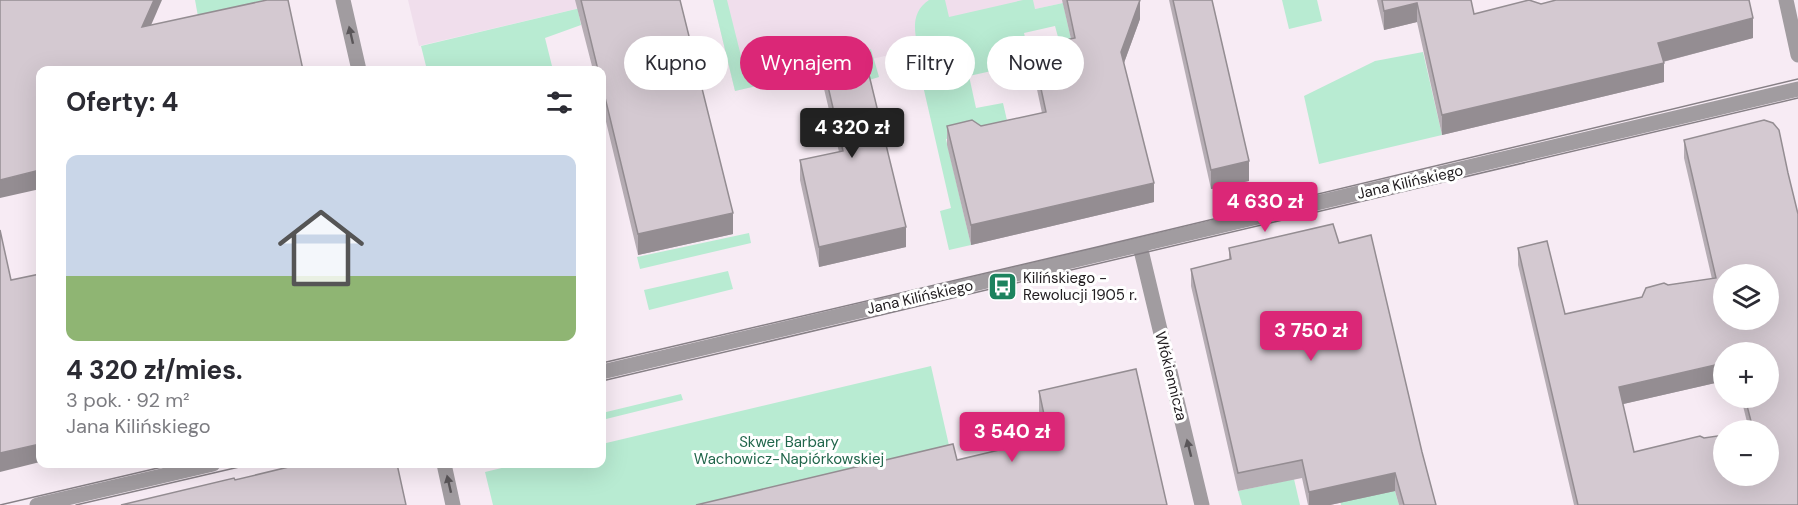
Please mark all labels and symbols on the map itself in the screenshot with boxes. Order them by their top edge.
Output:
one-way arrow [346,26,355,45]
pin: 4 320 zł [790,108,914,159]
street label: Jana Kilińskiego [1355,160,1465,204]
pin: 4 630 zł [1203,182,1327,233]
place label: Kilińskiego - Rewolucji 1905 r. [1023,268,1137,305]
bus stop icon: Kilińskiego - Rewolucji 1905 r. [986,271,1018,303]
street label: Jana Kilińskiego [865,275,975,319]
pin: 3 750 zł [1249,311,1373,362]
street label: Włókiennicza [1150,329,1192,423]
pin: 3 540 zł [950,412,1074,463]
park label: Skwer Barbary Wachowicz-Napiórkowskiej [694,432,884,469]
one-way arrow [1183,439,1193,457]
one-way arrow [443,475,453,493]

